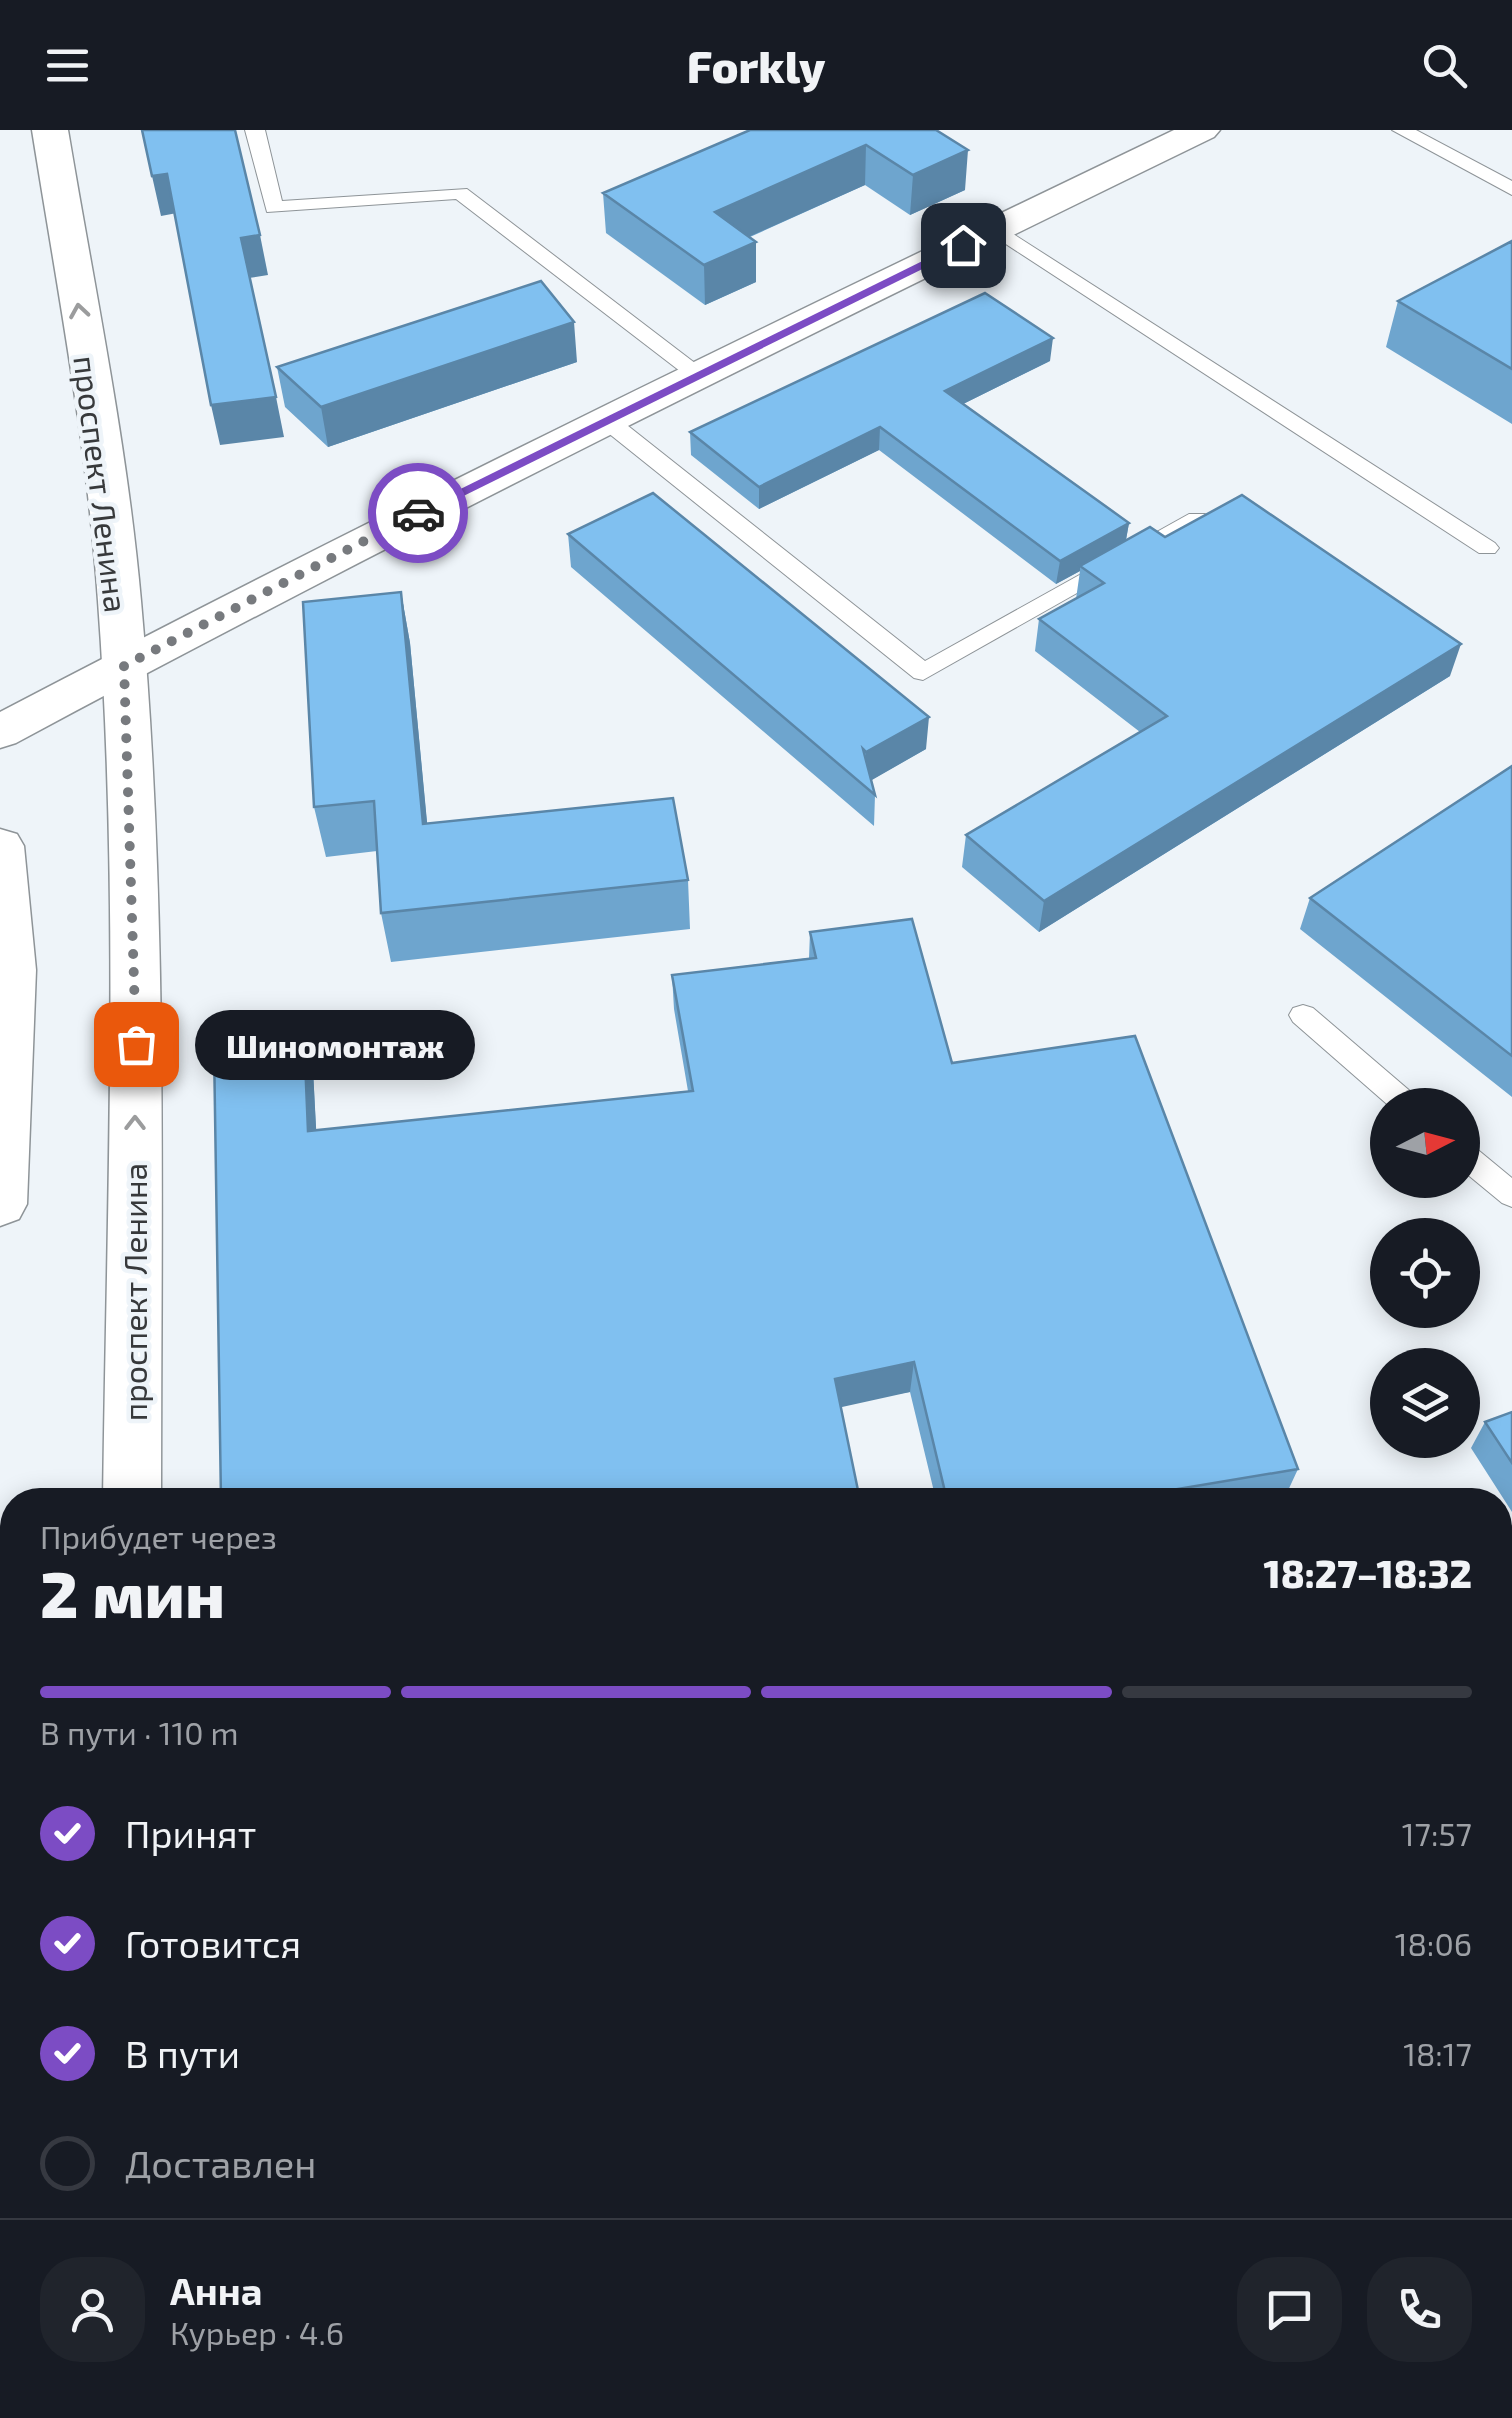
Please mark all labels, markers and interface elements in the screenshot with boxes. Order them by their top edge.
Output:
icon: menu [40,38,95,93]
text: Forkly [687,38,825,92]
icon: search [1417,38,1472,93]
pin [921,203,1006,288]
icon: home [936,218,991,273]
one-way arrow [69,302,90,319]
street label: проспект Ленина [67,353,137,615]
courier [368,463,468,563]
icon: car [391,486,446,541]
pin [94,1002,179,1087]
callout: Шиномонтаж [196,1009,476,1079]
icon: bag [109,1017,164,1072]
text: Шиномонтаж [226,1026,444,1064]
north arrow [1370,1088,1480,1198]
map controls [1370,1088,1480,1458]
one-way arrow [124,1114,146,1130]
street label: проспект Ленина [115,1163,153,1421]
button: locate [1370,1218,1480,1328]
button: layers [1370,1348,1480,1458]
text: Прибудет через [40,1517,277,1555]
text: 18:27–18:32 [1264,1550,1472,1596]
text: 2 мин [40,1553,225,1631]
text: В пути · 110 m [40,1713,239,1751]
icon: check [40,1806,95,1861]
text: Принят [125,1810,256,1856]
text: 17:57 [1402,1814,1472,1852]
icon: check [40,1916,95,1971]
text: Готовится [125,1920,301,1966]
text: 18:06 [1395,1924,1472,1962]
icon: check [40,2026,95,2081]
text: В пути [125,2030,240,2076]
text: 18:17 [1403,2034,1472,2072]
text: Доставлен [125,2140,316,2186]
button: person [40,2257,145,2362]
button: chat [1237,2257,1342,2362]
button: phone [1367,2257,1472,2362]
text: Анна [170,2267,263,2313]
text: Курьер · 4.6 [170,2313,344,2351]

